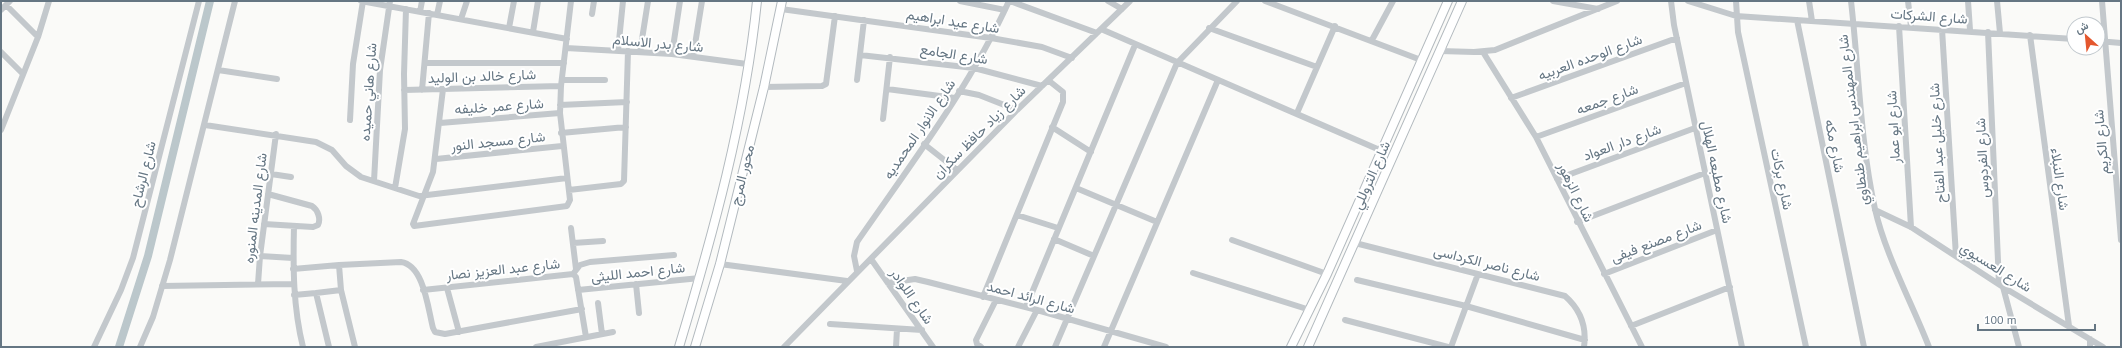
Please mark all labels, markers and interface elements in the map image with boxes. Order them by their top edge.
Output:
street label: شارع الشركات [1890,4,1968,30]
street label: شارع عيد ابراهيم [905,5,1001,39]
north arrow [2066,16,2106,56]
text: ش [2072,18,2091,36]
street label: شارع بدر الاسلام [612,30,704,58]
street label: شارع الوحده العربيه [1536,30,1645,86]
street label: شارع المهندس ابراهيم طنطاوي [1834,33,1875,207]
street label: شارع الجامع [919,40,989,70]
street label: شارع هاني حميده [356,42,383,142]
street label: شارع خالد بن الوليد [428,65,536,89]
street label: شارع الانوار المحمديه [879,75,961,184]
street label: شارع جمعه [1574,79,1641,120]
street label: شارع زياد حافظ سكران [929,82,1031,184]
street label: شارع خليل عبد الفتاح [1925,82,1951,204]
street label: شارع ابو عمار [1882,90,1906,165]
street label: شارع عمر خليفه [454,94,544,120]
street label: شارع الكريم [2089,109,2115,175]
street label: شارع مكه [1819,118,1849,174]
street label: شارع الفردوس [1971,118,1995,198]
street label: شارع مطبعه الهلال [1695,119,1737,225]
street label: شارع دار العواد [1580,120,1664,166]
street label: شارع مسجد النور [449,127,546,157]
street label: شارع التروللي [1348,138,1397,213]
street label: شارع الرشاح [126,139,162,209]
street label: محور المرج [726,143,760,208]
street label: شارع بركات [1765,147,1797,212]
street label: شارع النبلاء [2045,147,2073,212]
street label: شارع المدينه المنوره [239,152,273,265]
street label: شارع الزهور [1552,158,1598,226]
street label: شارع مصنع فيفى [1608,215,1705,268]
street label: شارع العسيوي [1955,238,2035,299]
street label: شارع ناصر الكرداسى [1431,241,1542,287]
street label: شارع عبد العزيز نصار [444,254,561,286]
street label: شارع احمد الليثى [590,258,686,288]
street label: شارع اللوادر [884,264,938,329]
street label: شارع الرائد احمد [984,277,1077,319]
scale bar [1978,306,2095,332]
text: 100 m [1984,312,2017,327]

